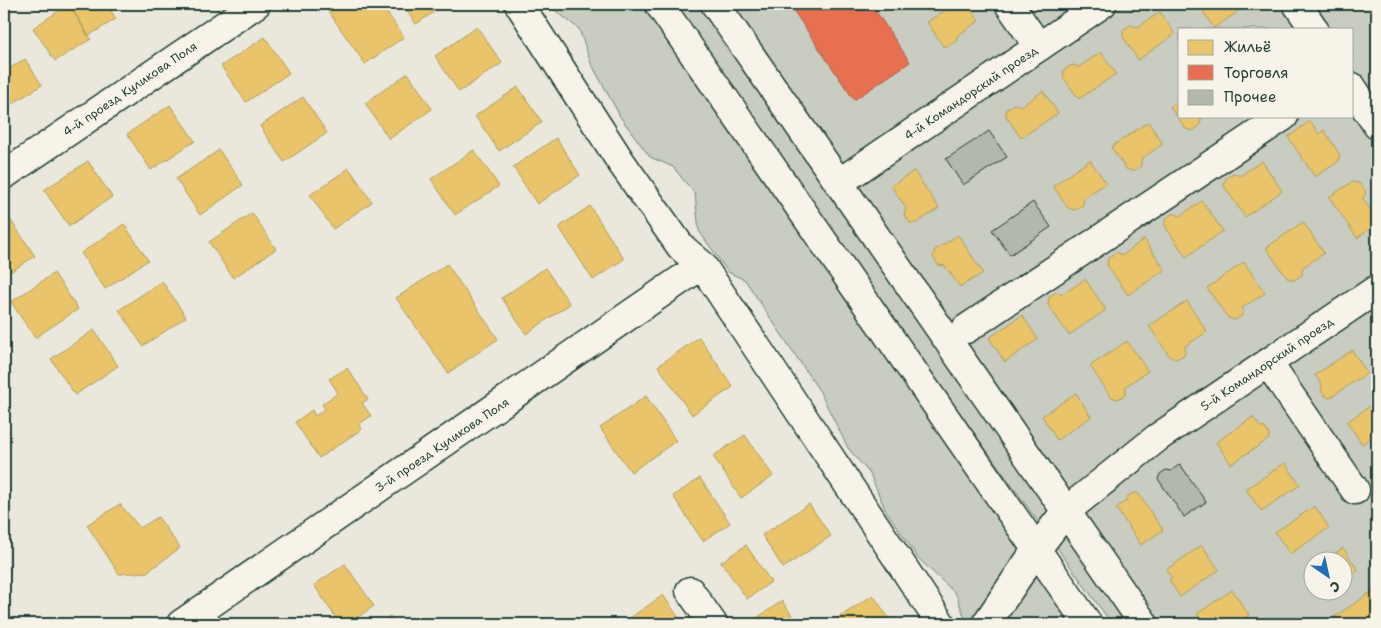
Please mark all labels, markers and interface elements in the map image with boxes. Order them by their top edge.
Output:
legend [1178,28,1354,118]
text: Жильё [1224,37,1271,57]
street label: 4-й проезд Куликова Поля [60,38,200,140]
street label: 4-й Командорский проезд [901,42,1041,144]
text: Торговля [1224,63,1289,83]
text: Прочее [1224,87,1276,107]
street label: 5-й Командорский проезд [1198,313,1337,414]
street label: 3-й проезд Куликова Поля [372,394,512,496]
north arrow [1304,550,1354,600]
text: С [1327,577,1344,597]

